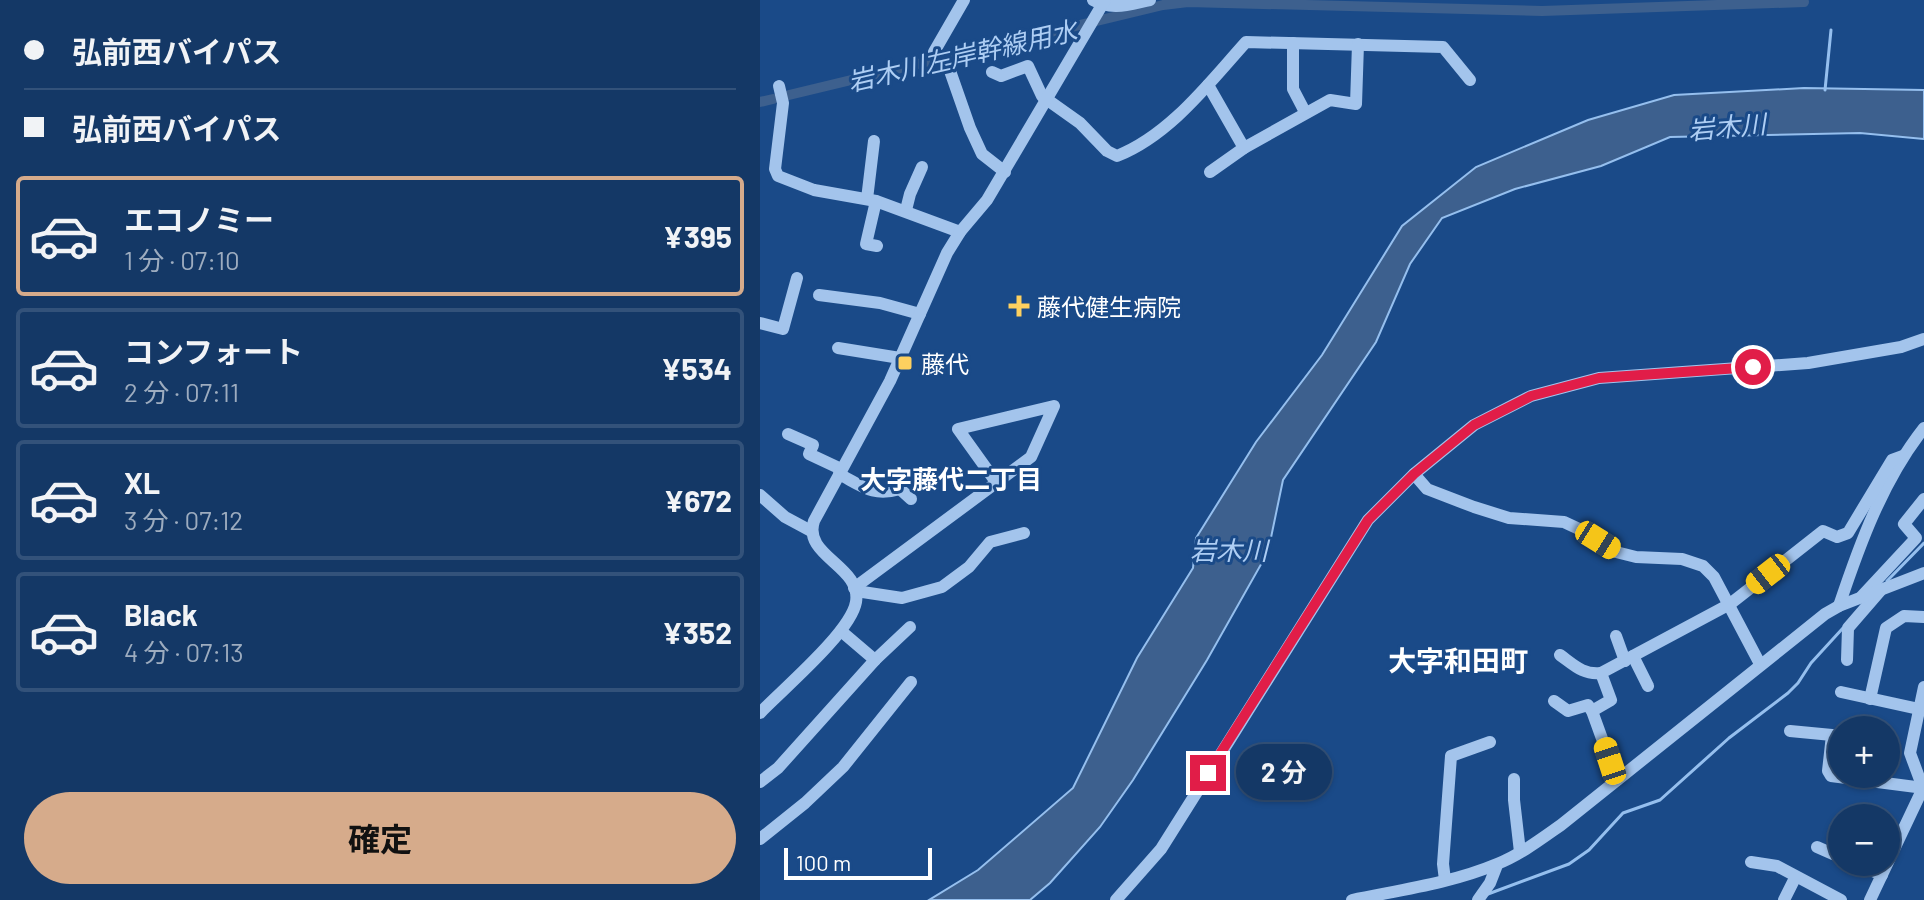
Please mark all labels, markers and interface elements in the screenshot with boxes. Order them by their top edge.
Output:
water label: 岩木川左岸幹線用水 [845,13,1082,96]
text: 弘前西バイパス [72,33,281,69]
water label: 岩木川 [1687,107,1770,145]
text: 弘前西バイパス [72,110,281,146]
icon: car [28,200,100,272]
text: エコノミー [124,201,274,237]
text: ¥395 [663,218,732,254]
text: 1 分 · 07:10 [124,244,240,275]
place label: 藤代健生病院 [1037,292,1181,321]
marker: 藤代健生病院 [1008,295,1030,317]
icon: car [28,332,100,404]
text: コンフォート [124,333,303,369]
place label: 藤代 [921,349,969,378]
route start [1735,349,1771,385]
text: ¥534 [661,350,732,386]
marker: 藤代 [896,354,914,372]
text: 2 分 · 07:11 [124,376,239,407]
district label: 大字藤代二丁目 [860,463,1042,494]
icon: car [28,464,100,536]
text: XL [124,464,160,500]
text: ¥672 [664,482,732,518]
text: 3 分 · 07:12 [124,504,243,535]
car [1571,517,1625,563]
water label: 岩木川 [1190,534,1271,565]
car [1742,550,1794,598]
icon: car [28,596,100,668]
text: Black [124,596,198,632]
text: ¥352 [662,614,732,650]
text: 4 分 · 07:13 [124,636,244,667]
district label: 大字和田町 [1388,643,1528,677]
map controls [1828,716,1900,876]
button: + [1828,716,1900,788]
car [1591,734,1629,788]
callout: 2 分 [1236,745,1332,801]
route end [1190,755,1226,791]
text: 2 分 [1261,756,1307,787]
button: 確定 [24,792,736,884]
button: − [1828,804,1900,876]
scale bar [784,844,932,880]
text: 100 m [796,849,851,875]

